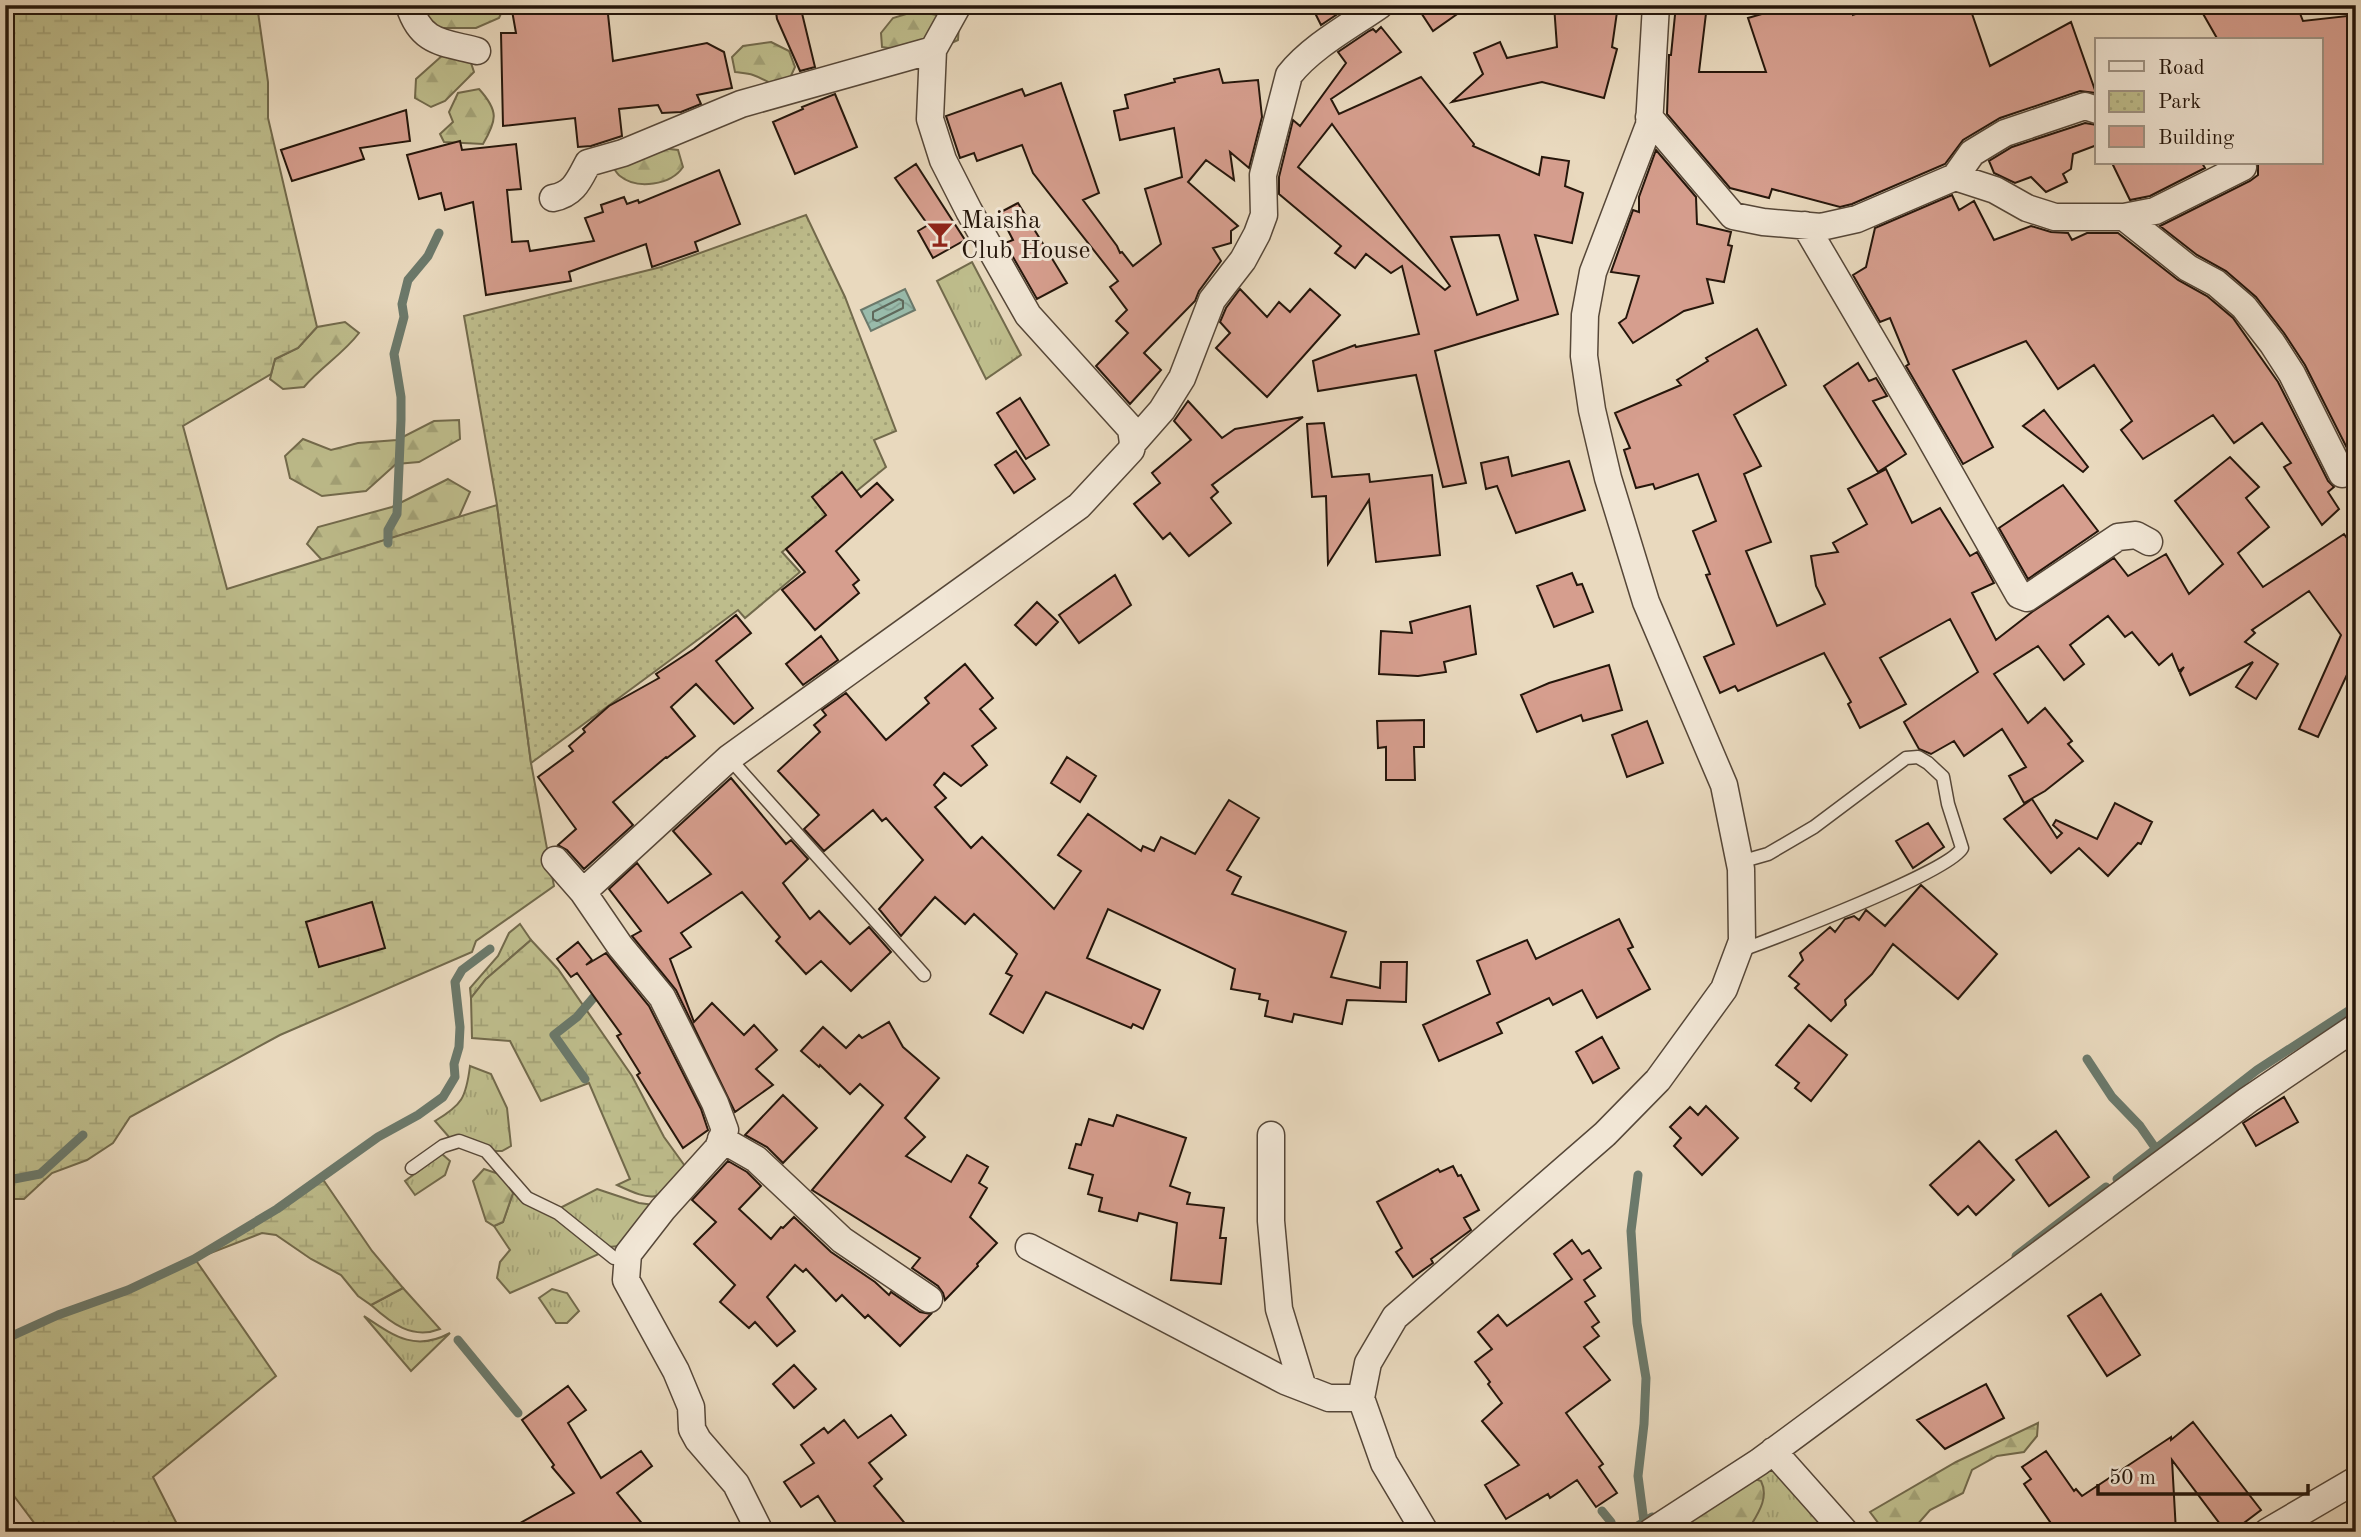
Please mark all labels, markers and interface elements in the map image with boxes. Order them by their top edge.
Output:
legend [2095,38,2322,164]
text: Road [2158,58,2205,79]
text: Park [2158,92,2201,113]
text: Building [2158,128,2235,149]
place label: Maisha Club House [961,208,1090,264]
bar icon: Maisha Club House [925,219,955,249]
scale bar [2098,1453,2308,1497]
text: 50 m [2109,1468,2156,1489]

